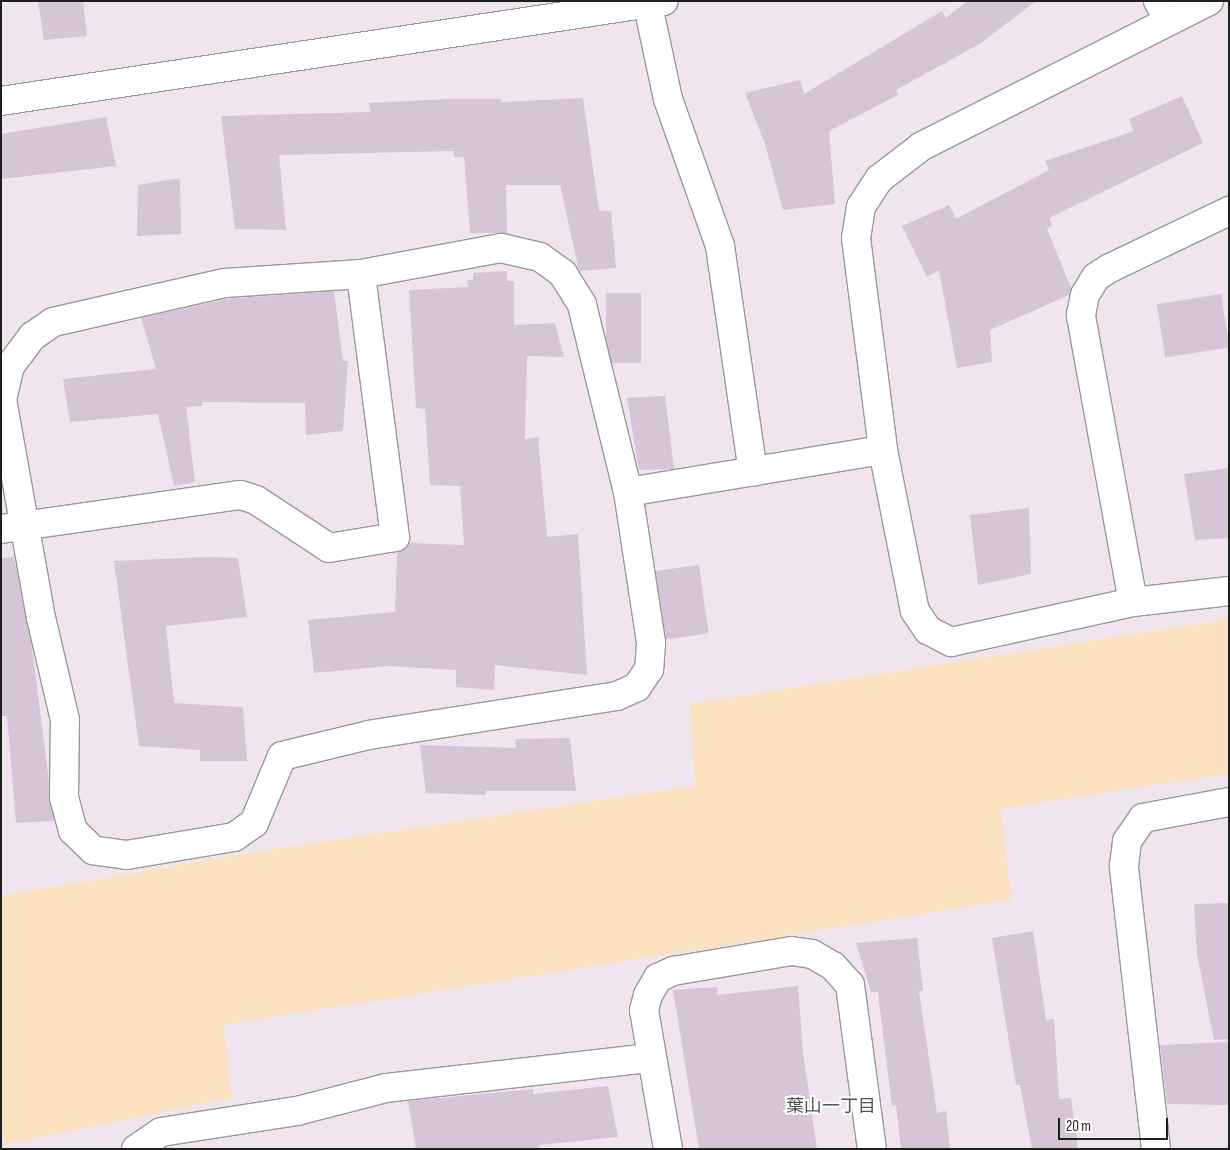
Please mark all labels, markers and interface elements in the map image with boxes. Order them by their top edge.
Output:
district label: 葉山一丁目 [786,1096,876,1118]
scale bar [1060,1108,1170,1140]
text: 20 m [1066,1117,1091,1136]

